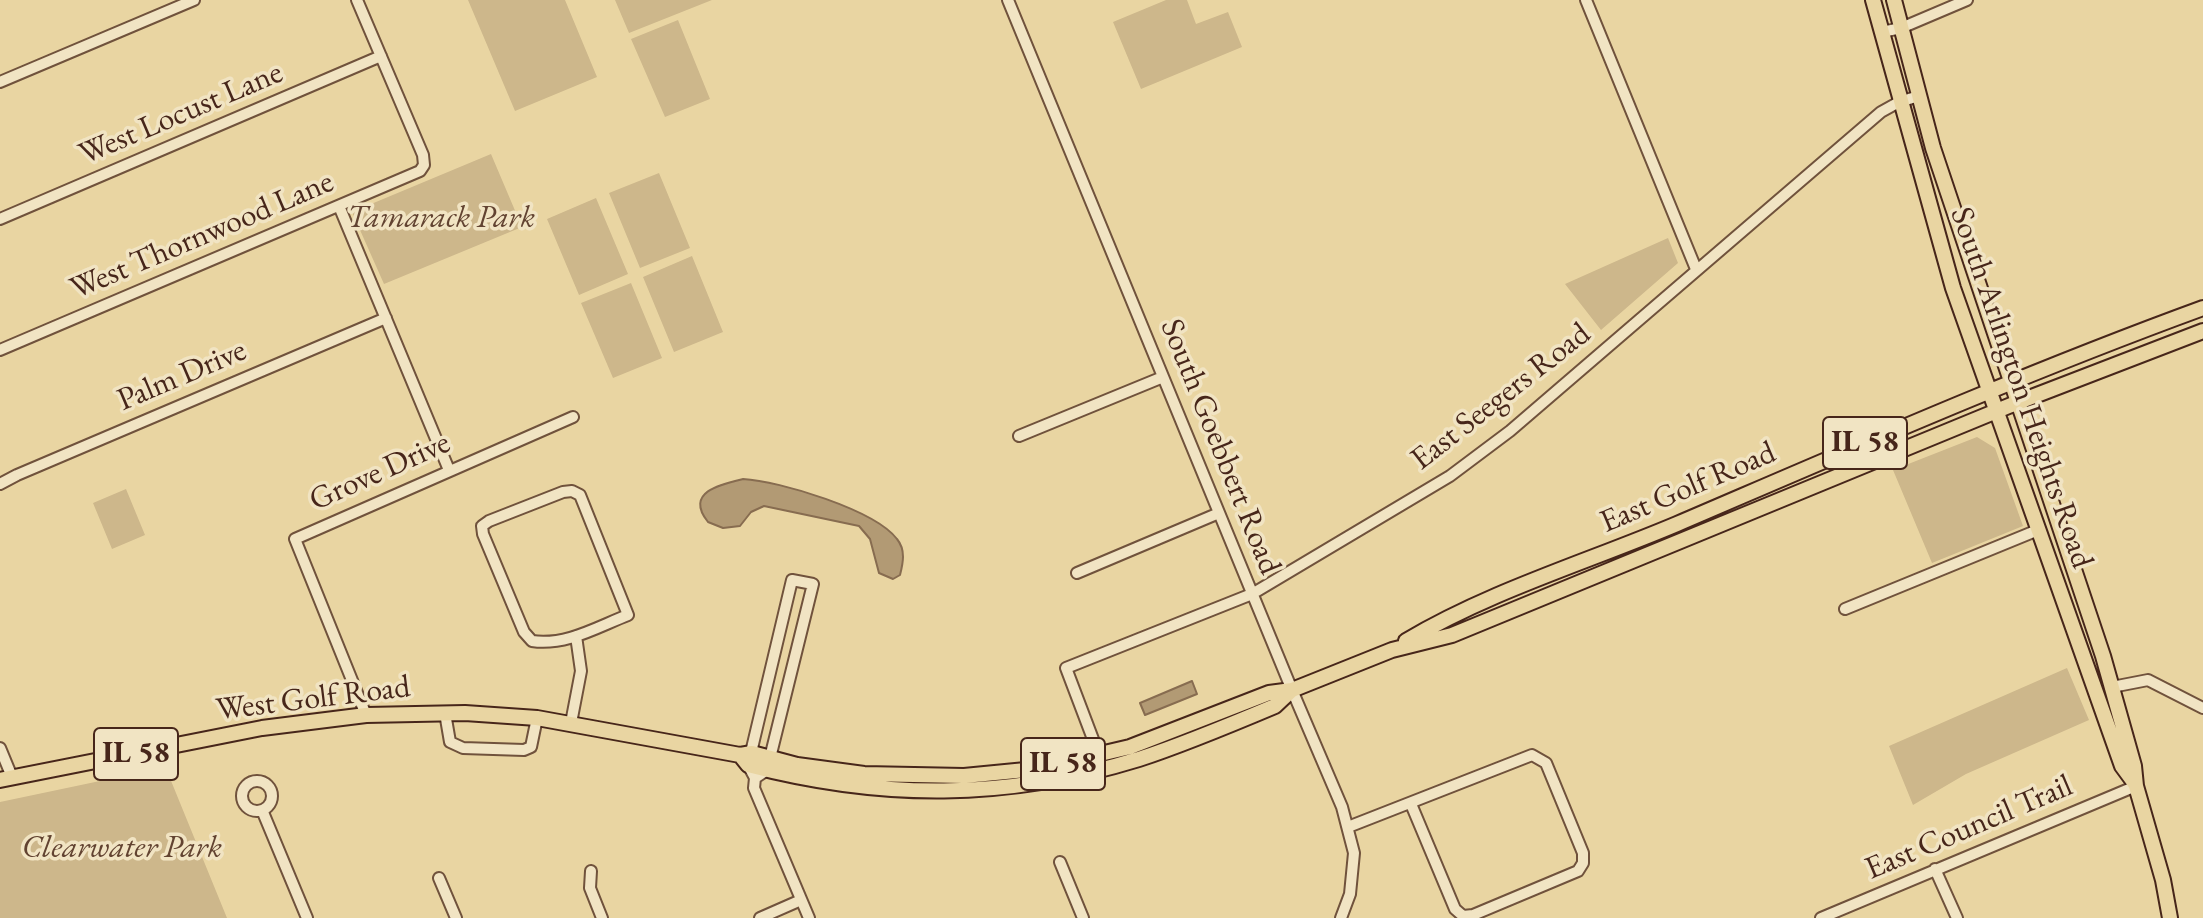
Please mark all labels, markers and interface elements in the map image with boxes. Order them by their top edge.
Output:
street label: West Locust Lane [73,54,289,174]
street label: West Thornwood Lane [65,163,339,309]
park label: Tamarack Park [347,199,535,237]
street label: South Arlington Heights Road [1941,202,2101,574]
street label: South Goebbert Road [1151,314,1289,580]
street label: East Seegers Road [1404,315,1598,479]
street label: Palm Drive [112,332,252,420]
road number: IL 58 [1823,417,1907,469]
street label: Grove Drive [304,424,456,520]
street label: East Golf Road [1595,434,1781,542]
street label: West Golf Road [214,668,412,730]
road number: IL 58 [94,728,178,780]
road number: IL 58 [1021,738,1105,790]
street label: East Council Trail [1860,767,2078,889]
park label: Clearwater Park [22,829,222,867]

